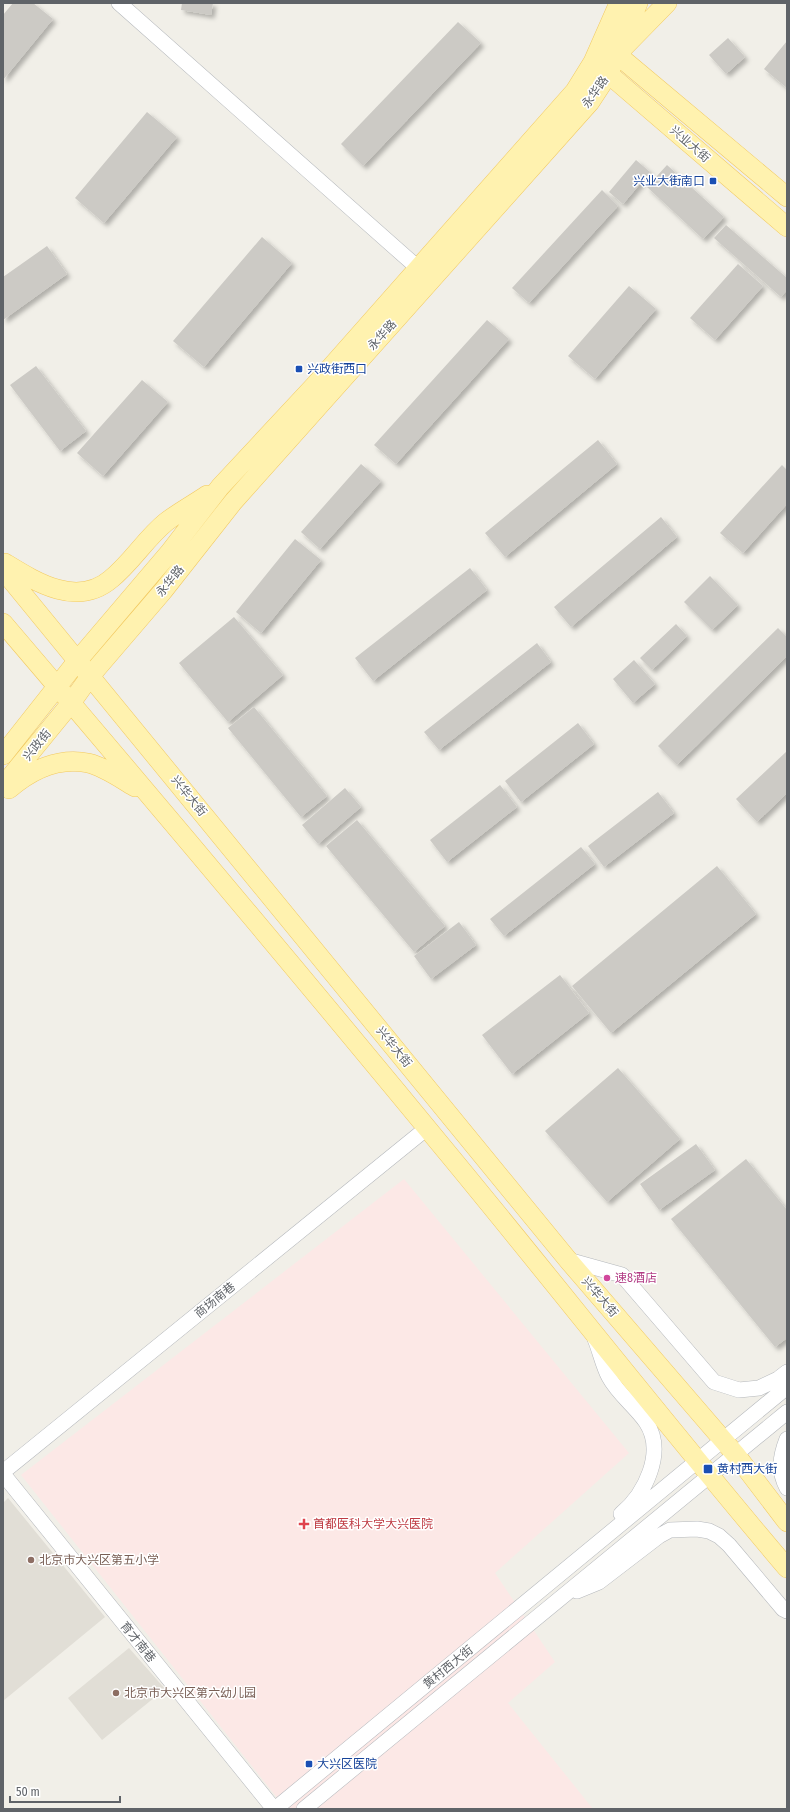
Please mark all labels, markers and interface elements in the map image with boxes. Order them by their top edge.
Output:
street label: 永华路 [579,73,611,111]
street label: 兴业大街 [667,123,713,165]
place label: 兴业大街南口 [633,174,705,188]
marker: 兴业大街南口 [708,176,718,186]
street label: 永华路 [365,317,399,353]
place label: 兴政街西口 [307,362,367,376]
marker: 兴政街西口 [294,364,304,374]
street label: 永华路 [153,563,187,599]
street label: 兴政街 [20,727,54,763]
street label: 兴华大街 [168,773,210,819]
street label: 兴华大街 [373,1024,415,1070]
place label: 速8酒店 [615,1271,657,1285]
marker: 速8酒店 [602,1273,612,1283]
street label: 兴华大街 [579,1274,621,1320]
street label: 商场南巷 [192,1279,238,1321]
place label: 黄村西大街 [717,1462,777,1476]
marker: 黄村西大街 [702,1463,714,1475]
place label: 首都医科大学大兴医院 [313,1517,433,1531]
marker: 首都医科大学大兴医院 [298,1518,310,1530]
place label: 北京市大兴区第五小学 [39,1553,159,1567]
marker: 北京市大兴区第五小学 [26,1555,36,1565]
street label: 育才南巷 [117,1619,159,1665]
street label: 黄村西大街 [420,1643,476,1691]
place label: 北京市大兴区第六幼儿园 [124,1686,256,1700]
marker: 北京市大兴区第六幼儿园 [111,1688,121,1698]
place label: 大兴区医院 [317,1757,377,1771]
marker: 大兴区医院 [304,1759,314,1769]
scale bar [10,1778,120,1804]
text: 50 m [16,1785,40,1799]

